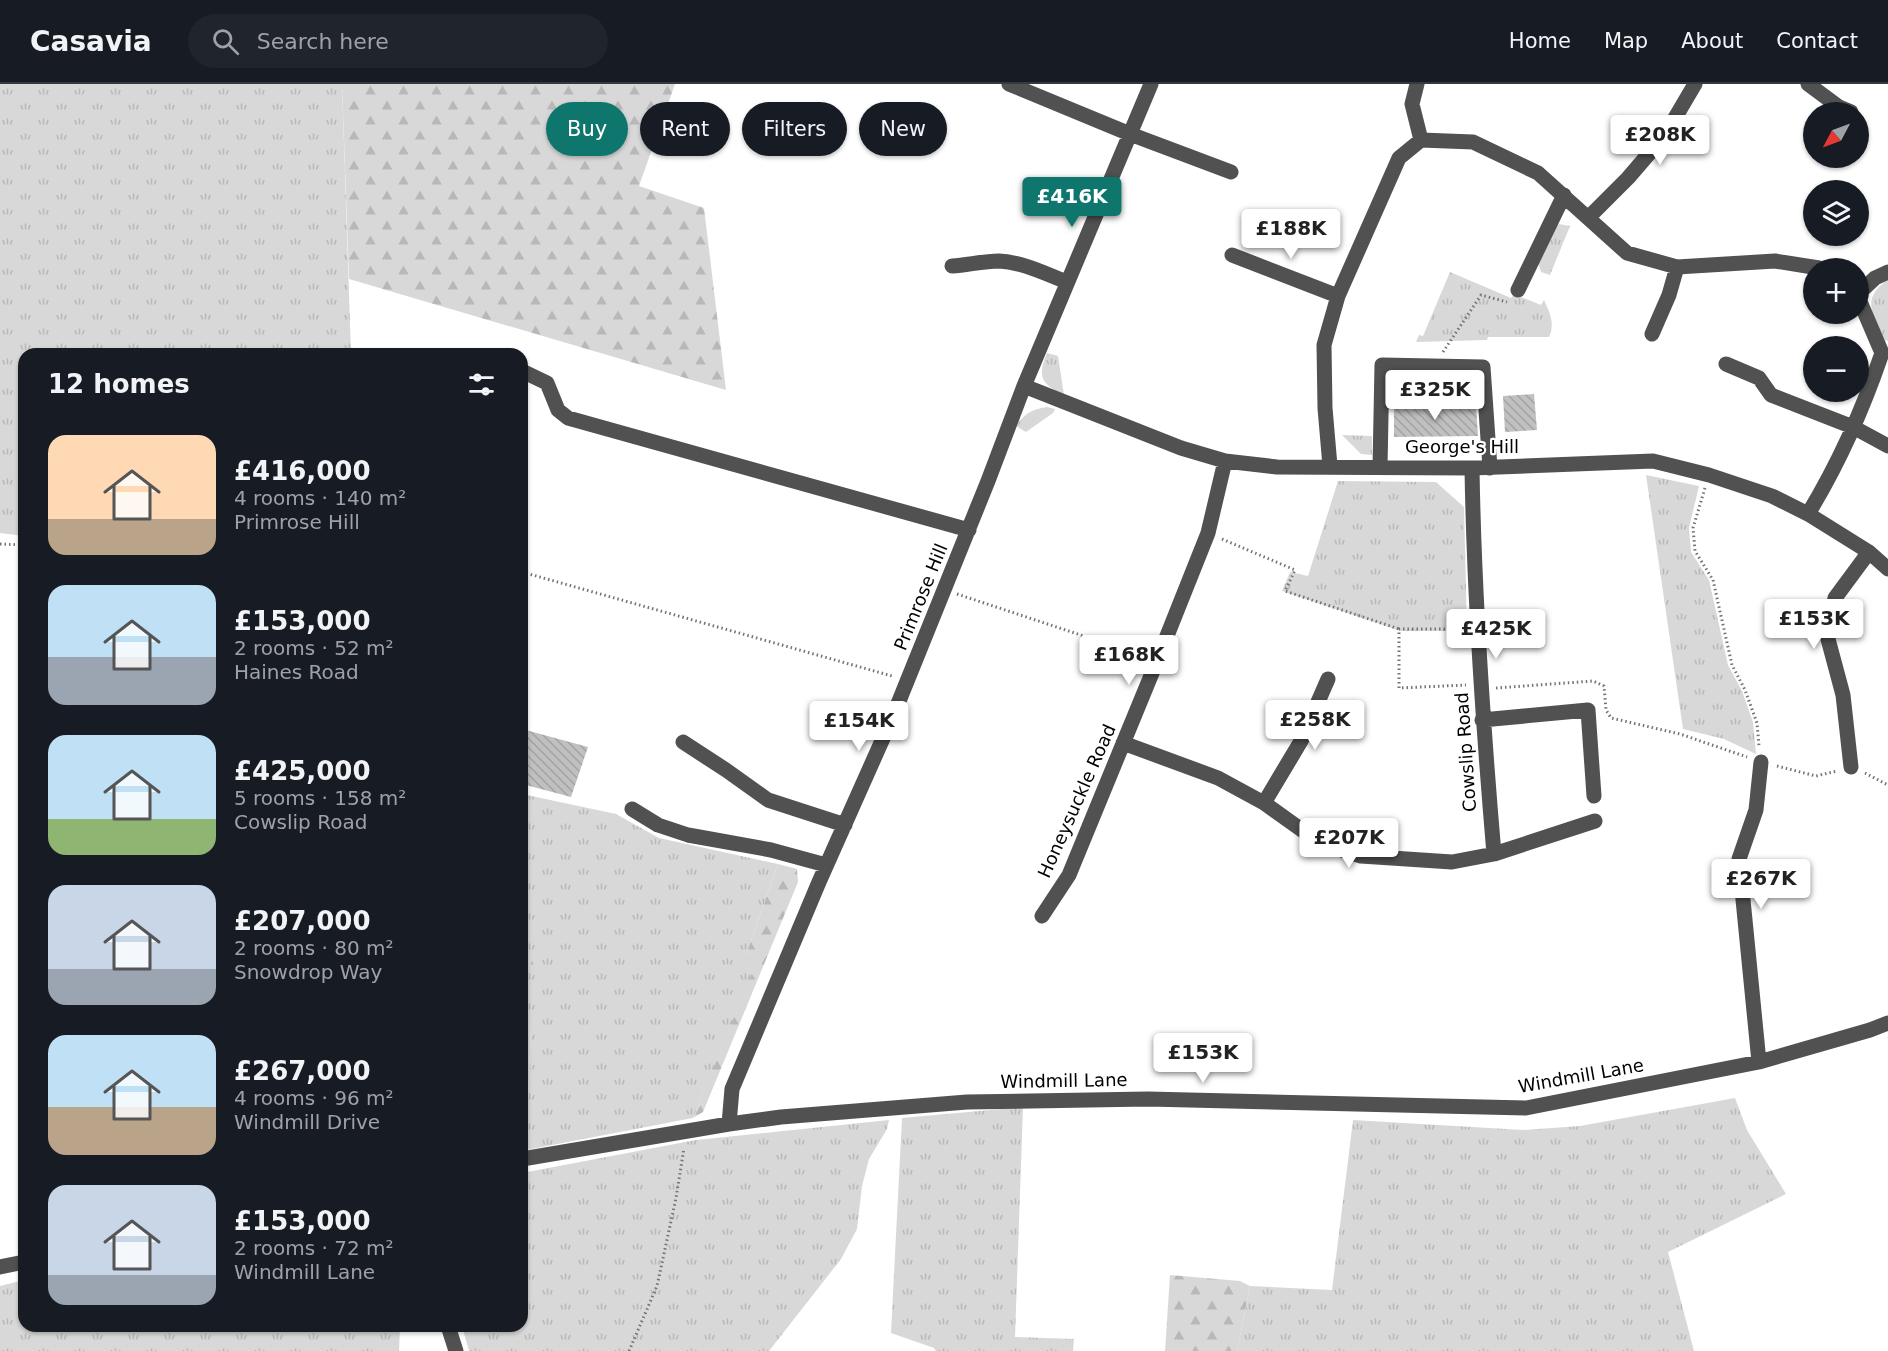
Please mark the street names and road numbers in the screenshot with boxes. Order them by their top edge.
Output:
street label: George's Hill [1405,436,1519,457]
street label: Primrose Hill [890,540,951,653]
street label: Cowslip Road [1451,691,1480,813]
street label: Honeysuckle Road [1033,721,1120,881]
street label: Windmill Lane [1517,1054,1645,1097]
street label: Windmill Lane [1000,1069,1128,1092]

